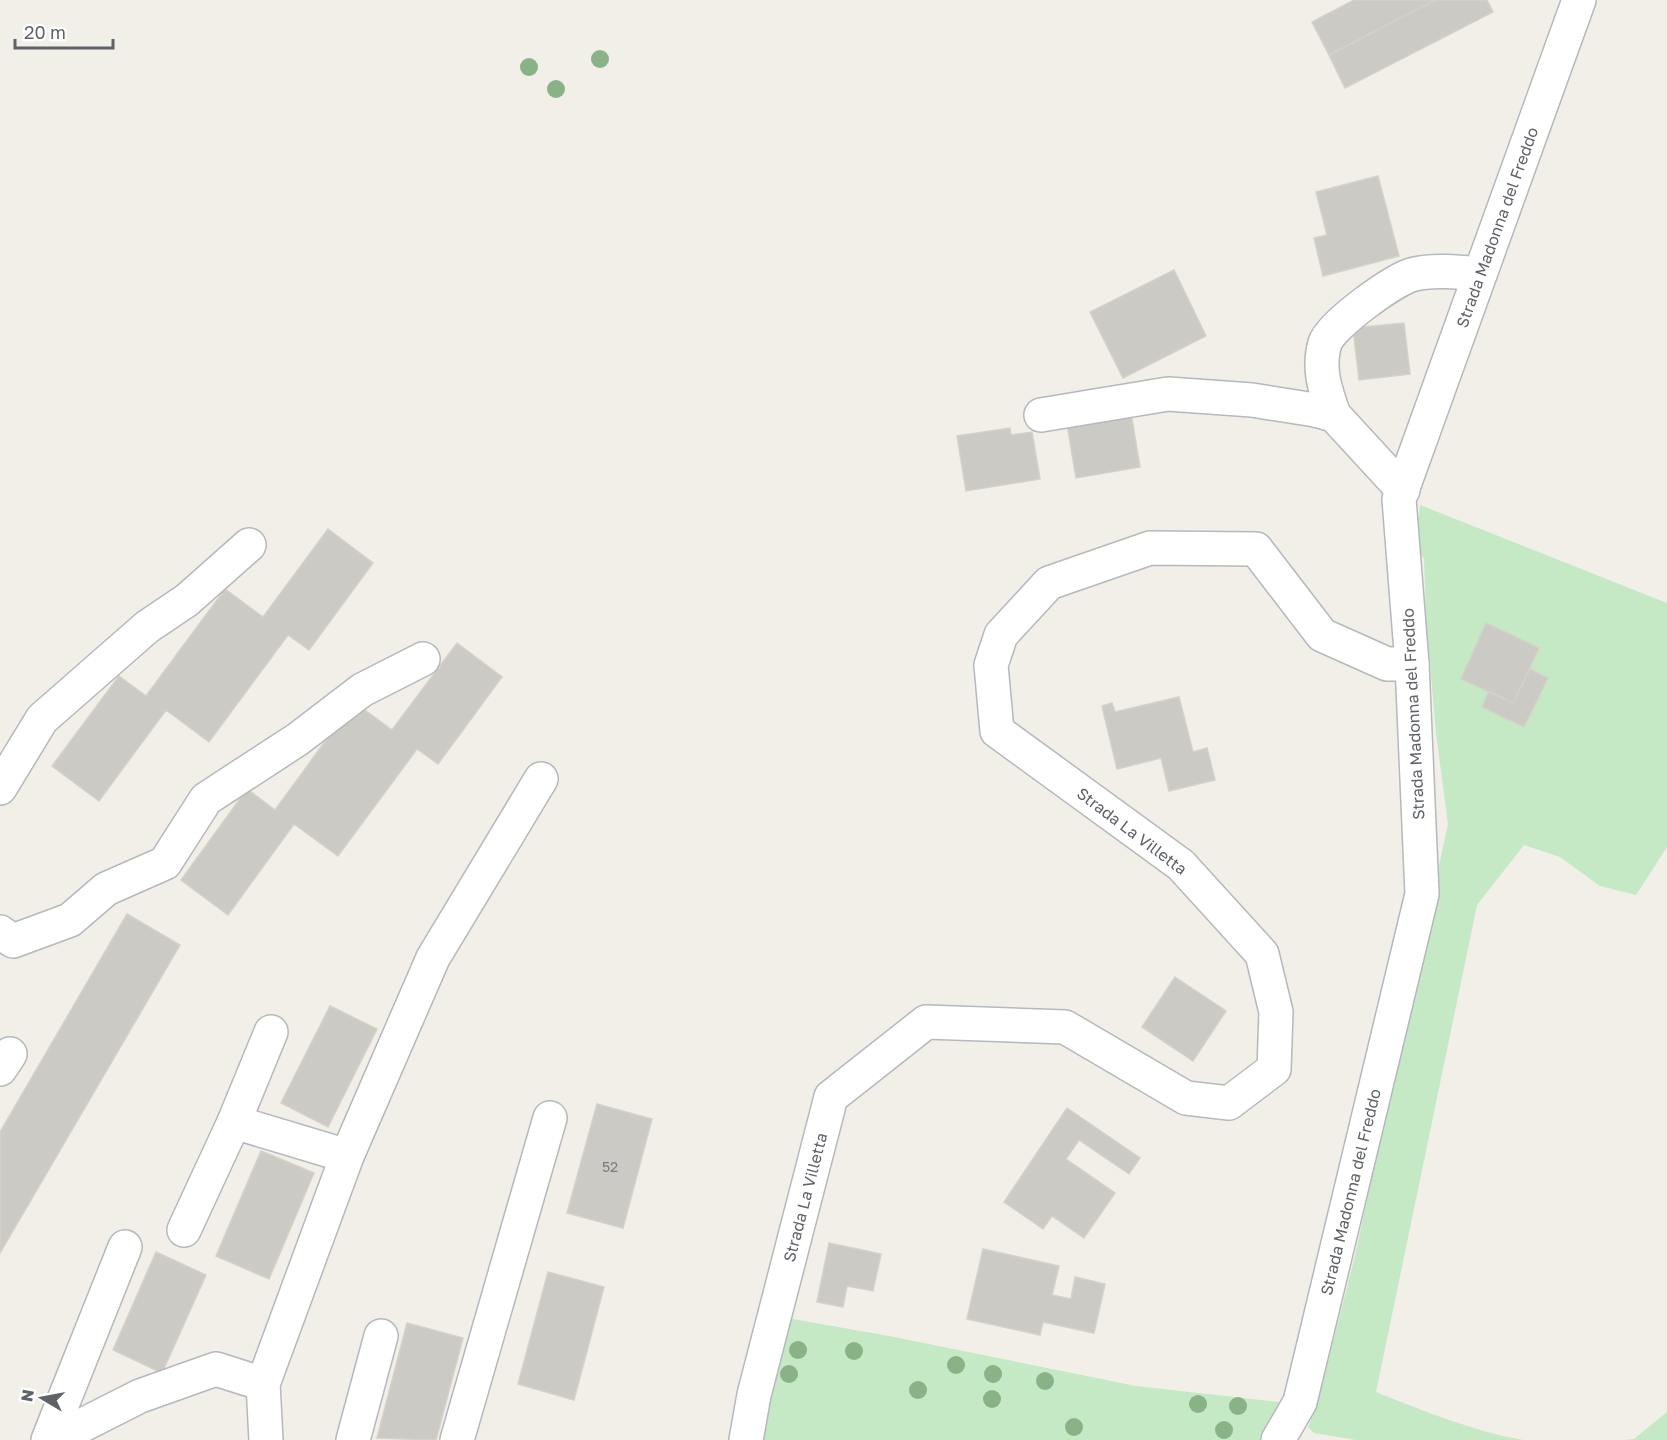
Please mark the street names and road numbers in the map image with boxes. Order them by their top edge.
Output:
street label: Strada Madonna del Freddo [1452,124,1542,330]
street label: Strada Madonna del Freddo [1397,608,1429,820]
street label: Strada La Villetta [1073,783,1191,879]
street label: Strada Madonna del Freddo [1316,1087,1385,1297]
street label: Strada La Villetta [779,1130,831,1264]

